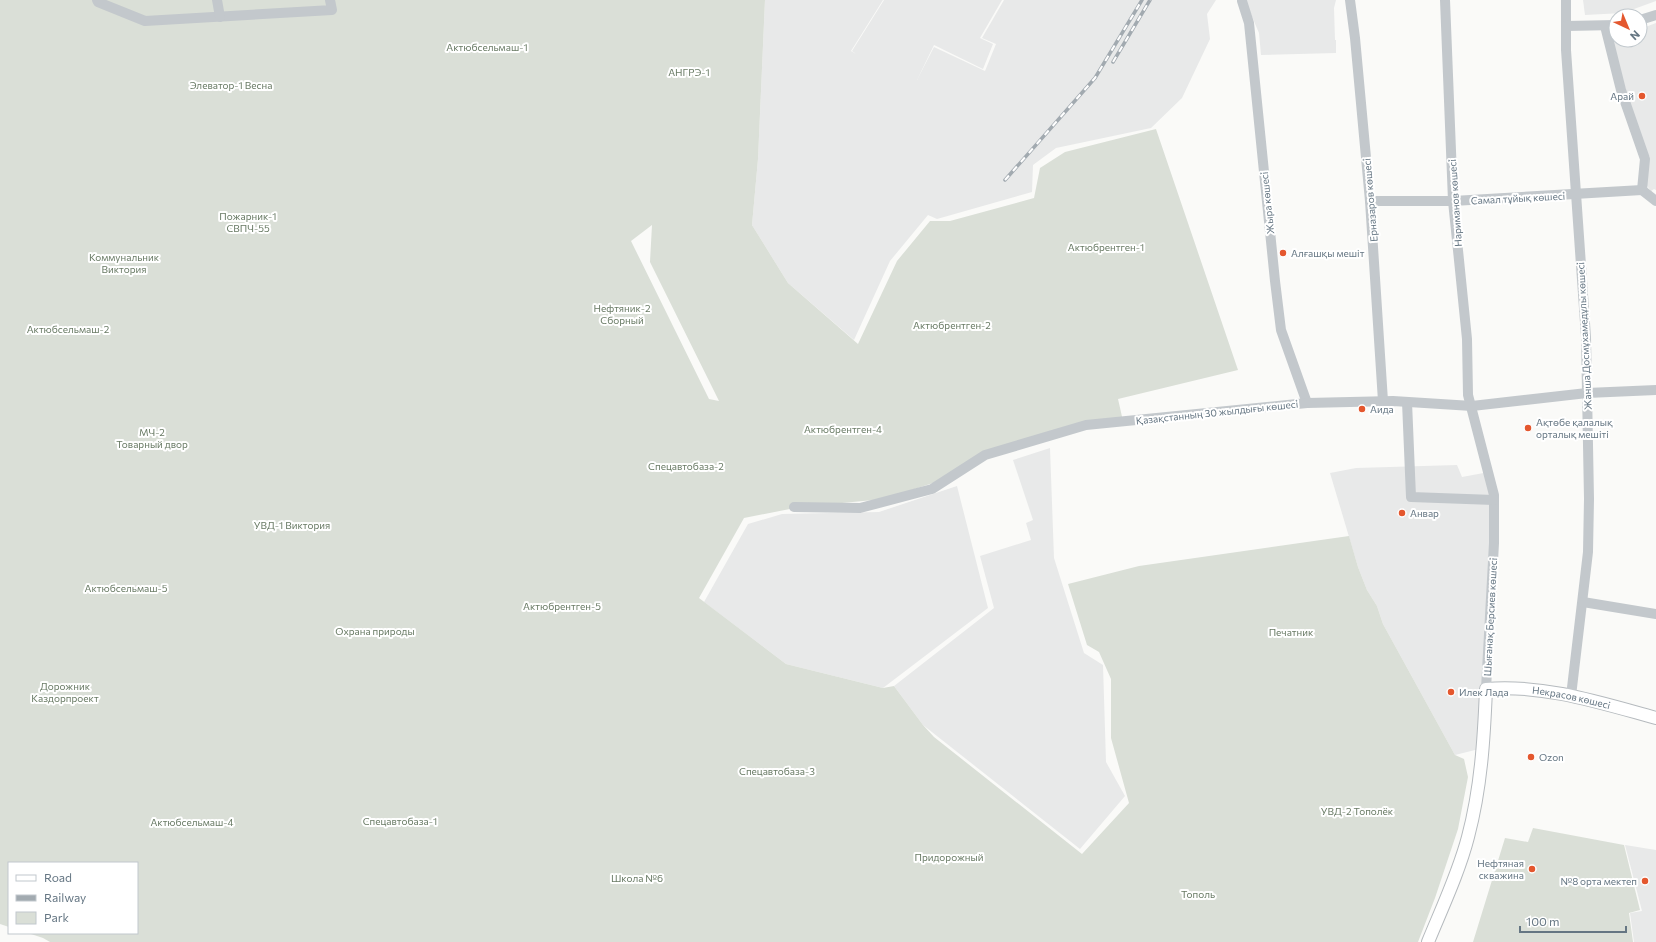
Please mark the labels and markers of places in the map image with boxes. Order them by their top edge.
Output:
place label: Арай [1610,90,1634,102]
marker: Арай [1637,91,1647,101]
place label: Алғашқы мешіт [1291,247,1365,259]
marker: Алғашқы мешіт [1278,248,1288,258]
place label: Аида [1370,403,1394,415]
marker: Аида [1357,404,1367,414]
place label: Ақтөбе қалалық орталық мешіті [1536,416,1613,440]
marker: Ақтөбе қалалық орталық мешіті [1523,423,1533,433]
place label: Анвар [1410,507,1439,519]
marker: Анвар [1397,508,1407,518]
place label: Илек Лада [1459,686,1509,698]
marker: Илек Лада [1446,687,1456,697]
place label: Ozon [1539,751,1564,763]
marker: Ozon [1526,752,1536,762]
place label: Нефтяная скважина [1477,857,1524,881]
marker: Нефтяная скважина [1527,864,1537,874]
place label: №8 орта мектеп [1560,875,1637,887]
marker: №8 орта мектеп [1640,876,1650,886]

